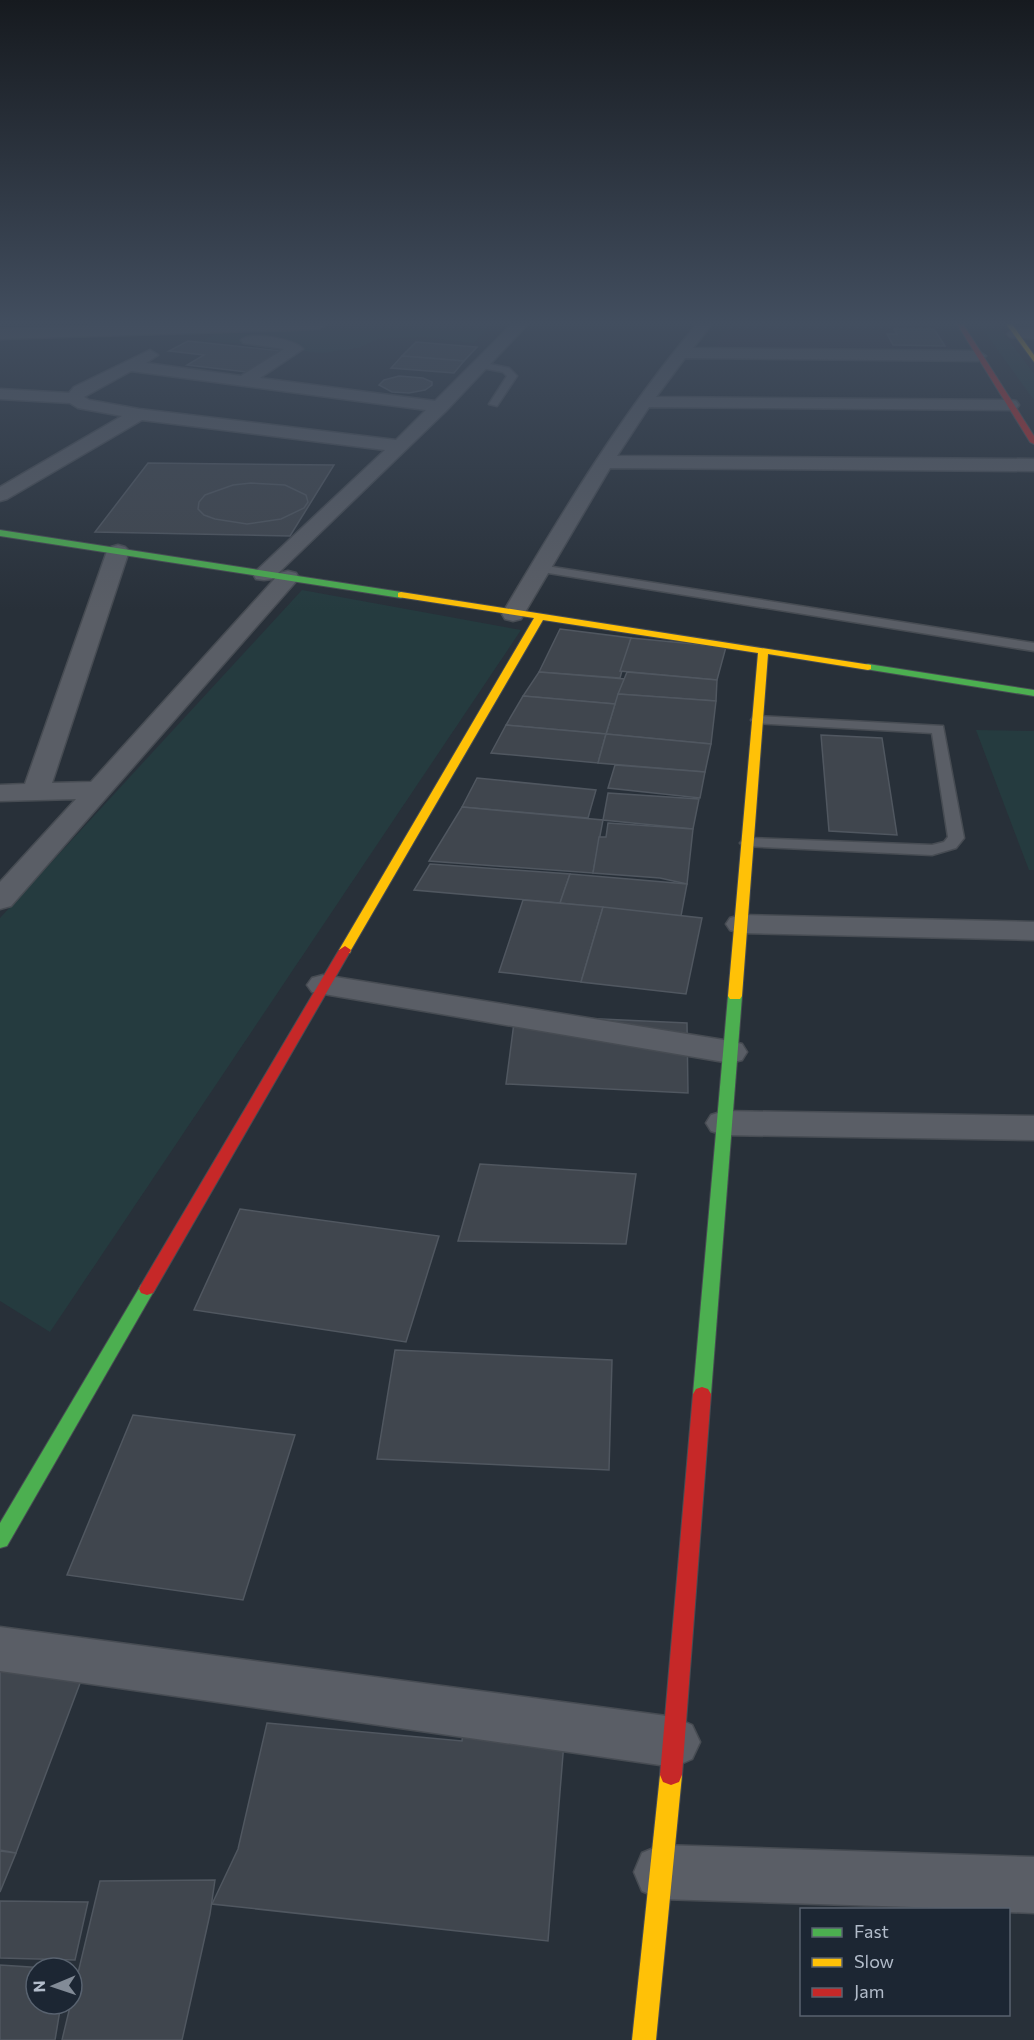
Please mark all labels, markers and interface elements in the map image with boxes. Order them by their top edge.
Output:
legend [800,1908,1010,2016]
text: Fast [854,1920,889,1942]
text: Slow [854,1950,894,1972]
north arrow [24,1956,84,2016]
text: N [29,1980,48,1993]
text: Jam [854,1980,884,2002]

